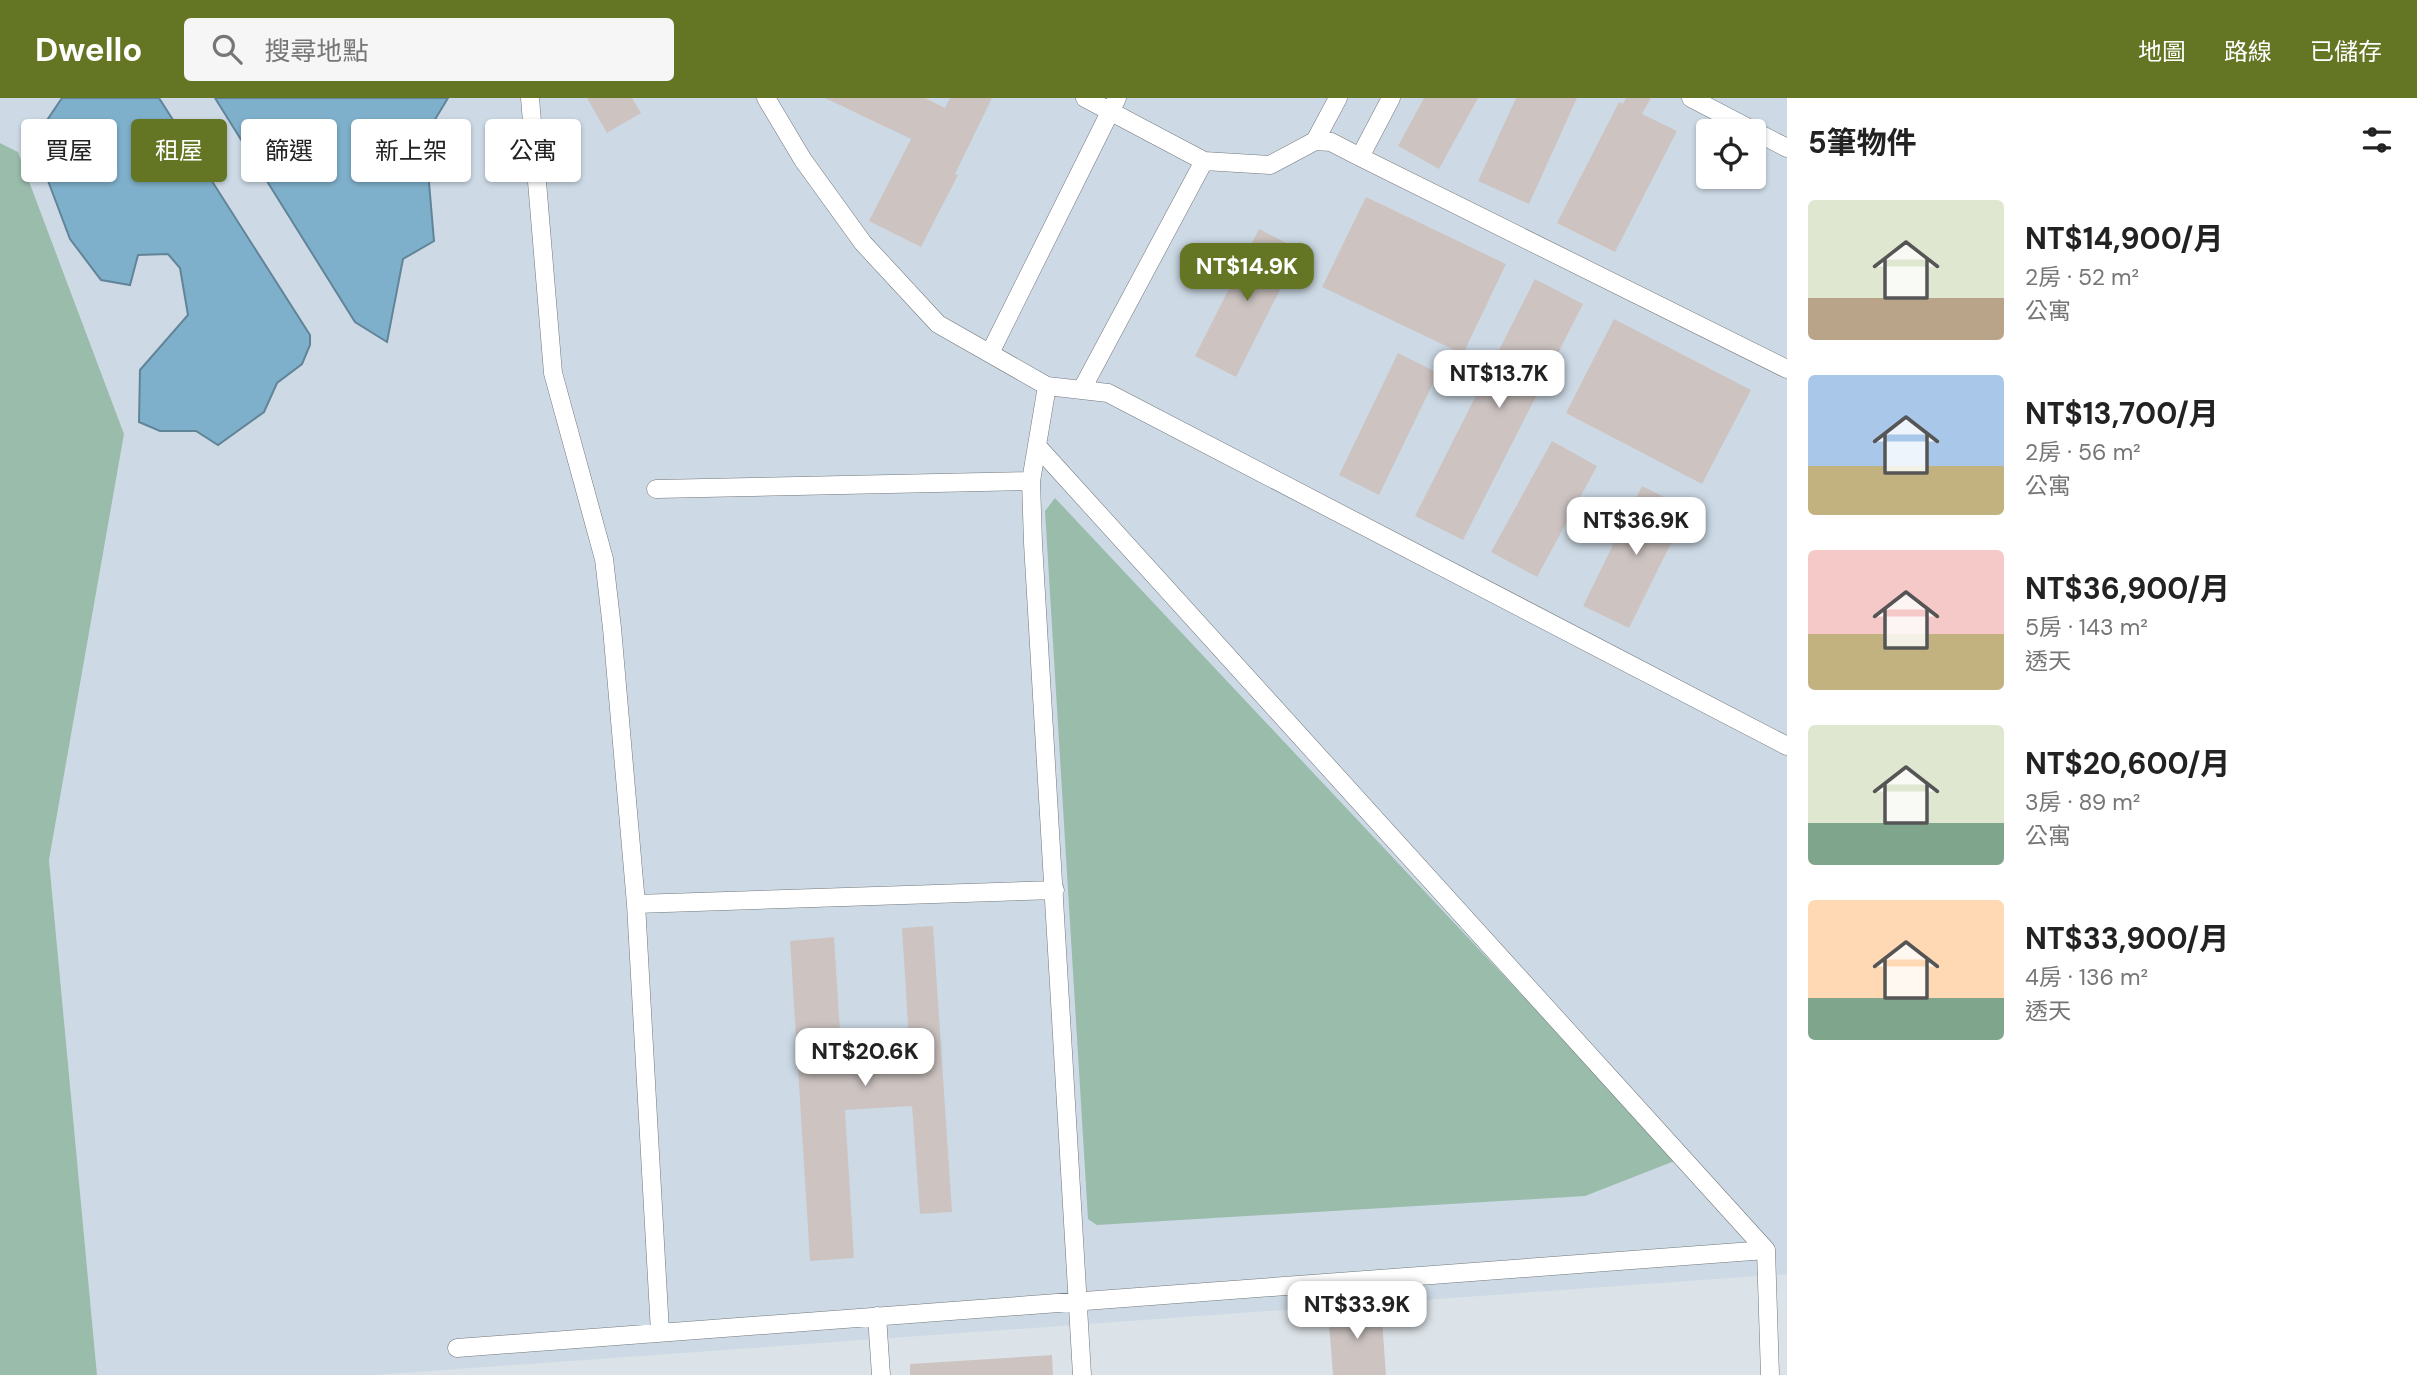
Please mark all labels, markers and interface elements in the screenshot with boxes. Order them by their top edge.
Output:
search box [184,18,674,81]
text: Dwello [35,28,142,71]
icon: search [208,30,246,68]
text: 搜尋地點 [264,34,368,68]
text: 地圖 [2138,36,2186,67]
text: 路線 [2224,36,2272,67]
text: 已儲存 [2310,36,2382,67]
chip: 買屋 [21,119,117,182]
chip: 租屋 [131,119,227,182]
chip: 篩選 [241,119,337,182]
chip: 新上架 [351,119,471,182]
chip: 公寓 [485,119,581,182]
map controls [1696,119,1766,189]
button: locate [1696,119,1766,189]
icon: filters [2358,121,2396,159]
text: 5筆物件 [1808,123,1917,162]
text: NT$14,900/月 [2025,219,2223,258]
icon: home [1864,228,1948,312]
pin: NT$14.9K [1175,244,1319,303]
text: NT$14.9K [1196,251,1298,281]
text: 2房 · 52 m² [2025,262,2139,292]
text: 公寓 [2025,296,2071,326]
pin: NT$13.7K [1427,350,1571,410]
text: NT$13.7K [1450,358,1548,388]
text: NT$13,700/月 [2025,394,2219,433]
icon: home [1864,403,1948,487]
text: 2房 · 56 m² [2025,437,2141,467]
text: 公寓 [2025,471,2071,501]
pin: NT$36.9K [1564,498,1708,557]
text: NT$36.9K [1583,505,1689,535]
text: NT$36,900/月 [2025,569,2230,608]
icon: home [1864,578,1948,662]
text: 5房 · 143 m² [2025,612,2148,642]
text: 透天 [2025,646,2071,676]
text: NT$20,600/月 [2025,744,2230,783]
icon: home [1864,753,1948,837]
text: 3房 · 89 m² [2025,787,2140,817]
text: 公寓 [2025,821,2071,851]
text: NT$33,900/月 [2025,919,2229,958]
icon: home [1864,928,1948,1012]
text: 4房 · 136 m² [2025,962,2148,992]
text: 透天 [2025,996,2071,1026]
pin: NT$20.6K [793,1028,937,1088]
text: NT$20.6K [811,1036,919,1066]
pin: NT$33.9K [1285,1282,1429,1341]
text: NT$33.9K [1304,1289,1410,1319]

